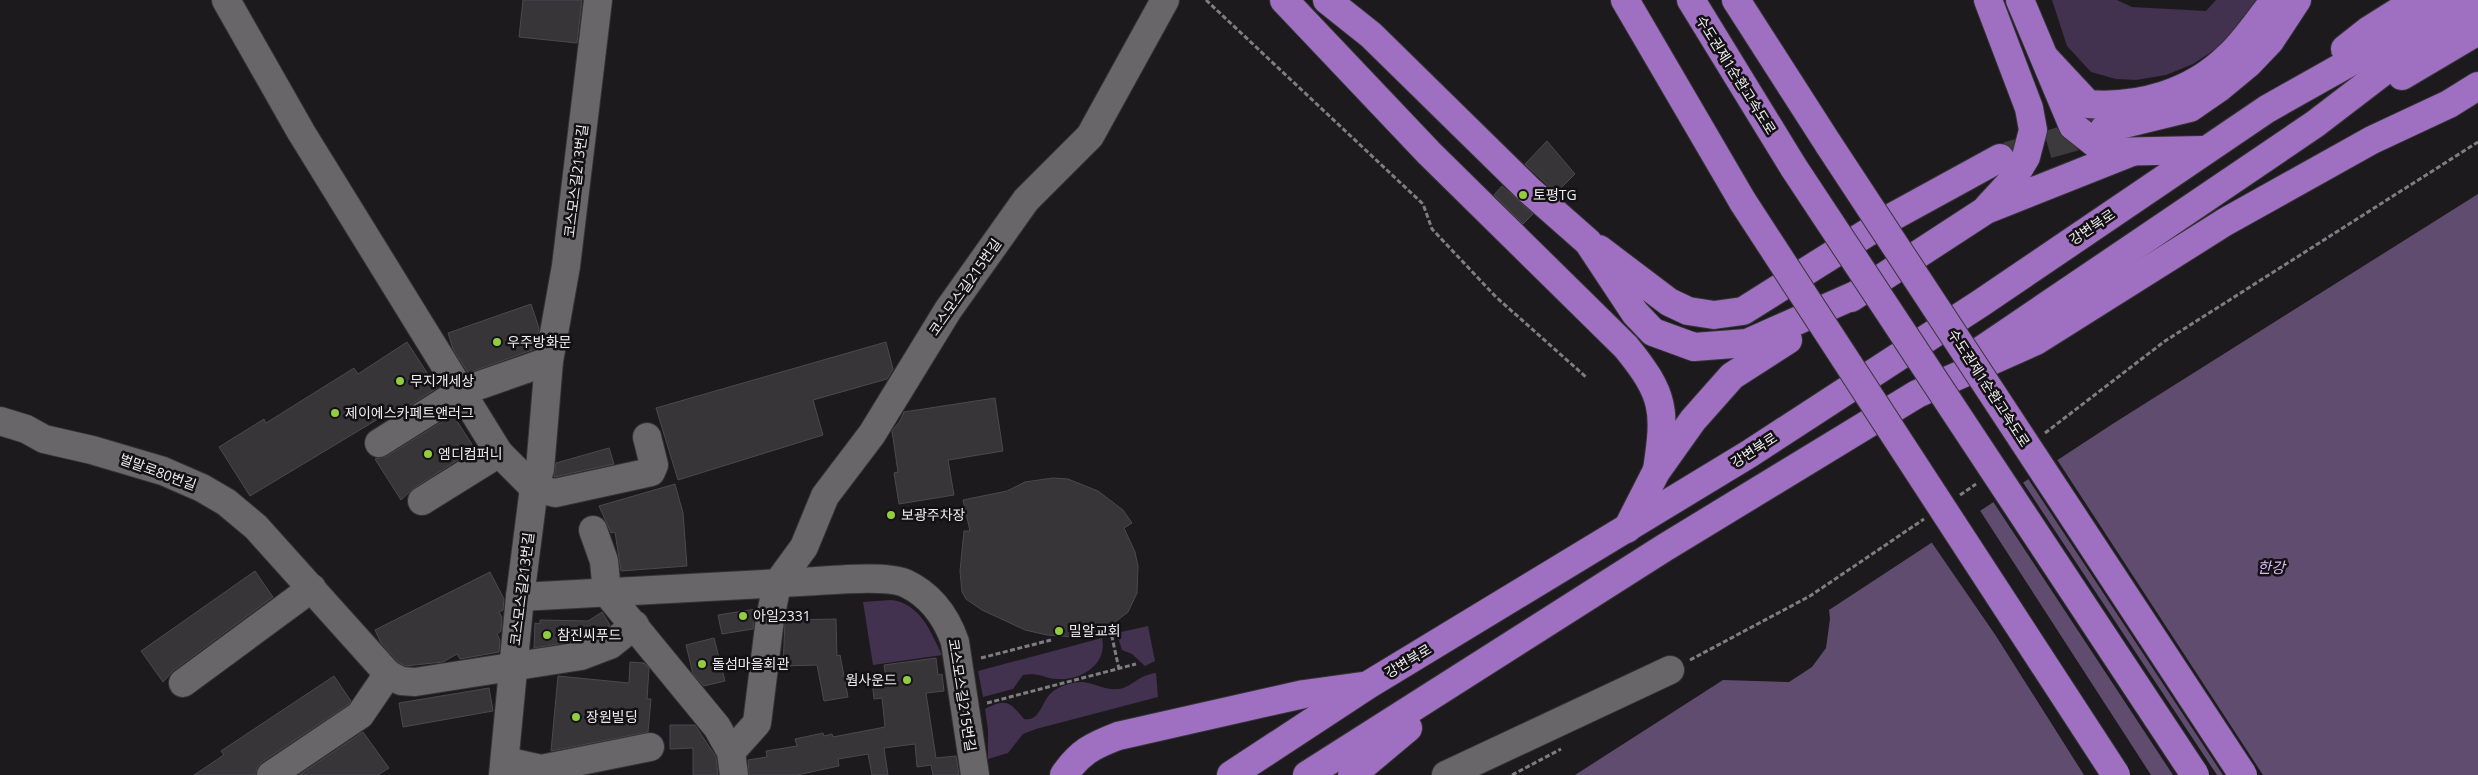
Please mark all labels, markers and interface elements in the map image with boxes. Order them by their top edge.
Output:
street label: 수도권제1순환고속도로 [1692,12,1781,138]
street label: 코스모스길213번길 [559,123,592,239]
place label: 토평TG [1533,185,1577,204]
marker: 토평TG [1517,189,1529,201]
street label: 강변북로 [2065,204,2118,249]
street label: 코스모스길215번길 [924,234,1005,339]
street label: 수도권제1순환고속도로 [1944,325,2035,450]
place label: 우주방화문 [507,332,572,351]
marker: 우주방화문 [491,336,503,348]
place label: 무지개세상 [410,371,475,390]
marker: 무지개세상 [394,375,406,387]
place label: 제이에스카페트앤러그 [345,403,474,422]
marker: 제이에스카페트앤러그 [329,407,341,419]
street label: 강변북로 [1727,428,1781,472]
place label: 엠디컴퍼니 [438,444,502,463]
marker: 엠디컴퍼니 [422,448,434,460]
street label: 벌말로80번길 [117,449,199,494]
place label: 보광주차장 [901,505,966,524]
marker: 보광주차장 [885,509,897,521]
street label: 코스모스길213번길 [505,531,538,647]
water label: 한강 [2257,557,2287,577]
place label: 아일2331 [753,606,811,625]
marker: 아일2331 [737,610,749,622]
place label: 밀알교회 [1069,621,1121,640]
place label: 참진씨푸드 [557,625,622,644]
marker: 밀알교회 [1053,625,1065,637]
marker: 참진씨푸드 [541,629,553,641]
street label: 코스모스길215번길 [944,637,981,753]
street label: 강변북로 [1381,639,1435,682]
place label: 돌섬마을회관 [712,654,789,673]
marker: 돌섬마을회관 [696,658,708,670]
place label: 웜사운드 [845,670,897,689]
marker: 웜사운드 [901,674,913,686]
place label: 장원빌딩 [586,707,638,726]
marker: 장원빌딩 [570,711,582,723]

